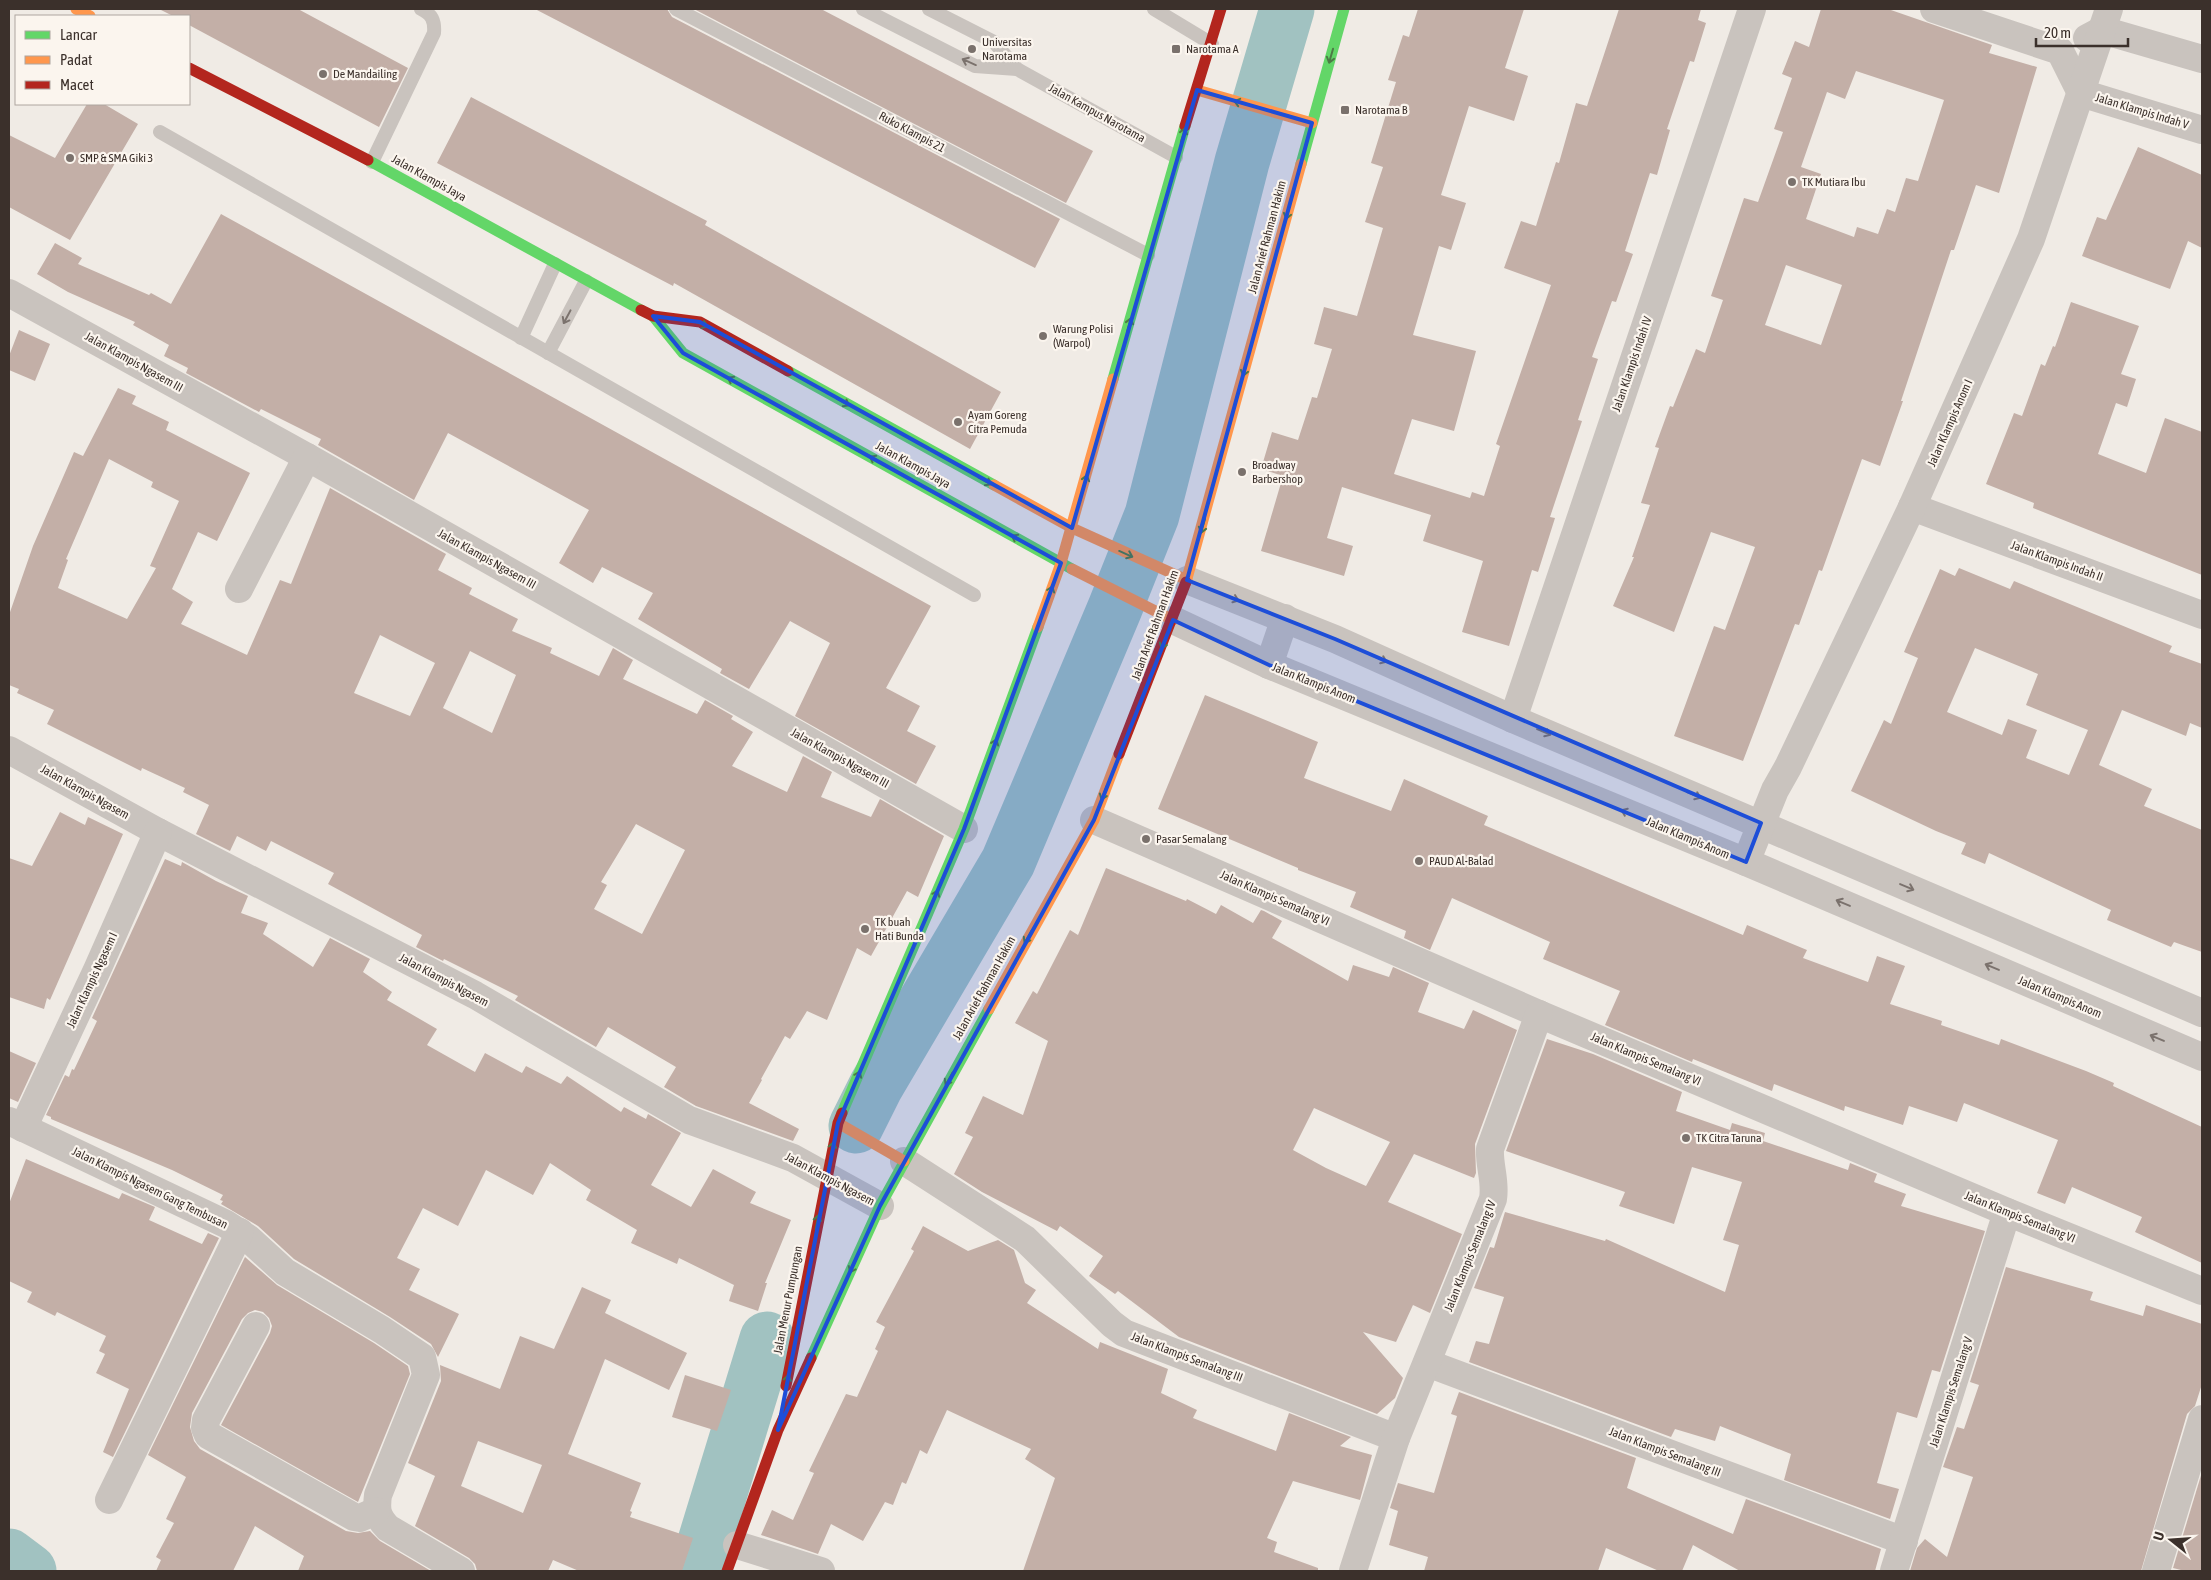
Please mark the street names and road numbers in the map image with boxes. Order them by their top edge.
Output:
street label: Jalan Kampus Narotama [1046,81,1148,145]
street label: Jalan Klampis Indah V [2094,90,2190,132]
street label: Ruko Klampis 21 [876,109,948,155]
street label: Jalan Klampis Jaya [389,152,469,204]
street label: Jalan Arief Rahman Hakim [1245,179,1289,295]
street label: Jalan Klampis Indah IV [1609,314,1655,413]
street label: Jalan Klampis Ngasem III [83,329,185,395]
street label: Jalan Klampis Anom I [1925,377,1975,469]
street label: Jalan Klampis Jaya [873,439,953,491]
street label: Jalan Klampis Ngasem III [436,526,538,592]
street label: Jalan Klampis Indah II [2009,538,2105,584]
street label: Jalan Arief Rahman Hakim [1129,568,1181,682]
street label: Jalan Klampis Anom [1270,660,1358,706]
street label: Jalan Klampis Ngasem III [789,725,891,791]
street label: Jalan Klampis Ngasem [38,762,132,822]
street label: Jalan Klampis Anom [1644,814,1732,862]
street label: Jalan Klampis Semalang VI [1218,868,1332,928]
street label: Jalan Klampis Ngasem I [64,930,120,1030]
street label: Jalan Arief Rahman Hakim [950,934,1018,1042]
street label: Jalan Klampis Ngasem [397,951,491,1009]
street label: Jalan Klampis Anom [2016,973,2104,1021]
street label: Jalan Klampis Semalang VI [1589,1029,1703,1089]
street label: Jalan Klampis Ngasem Gang Tembusan [70,1144,230,1232]
street label: Jalan Klampis Ngasem [783,1150,877,1208]
street label: Jalan Klampis Semalang VI [1963,1188,2077,1246]
street label: Jalan Klampis Semalang IV [1441,1198,1499,1313]
street label: Jalan Menur Pumpungan [771,1245,805,1355]
street label: Jalan Klampis Semalang III [1129,1329,1245,1385]
street label: Jalan Klampis Semalang V [1927,1335,1975,1449]
street label: Jalan Klampis Semalang III [1607,1424,1723,1480]

